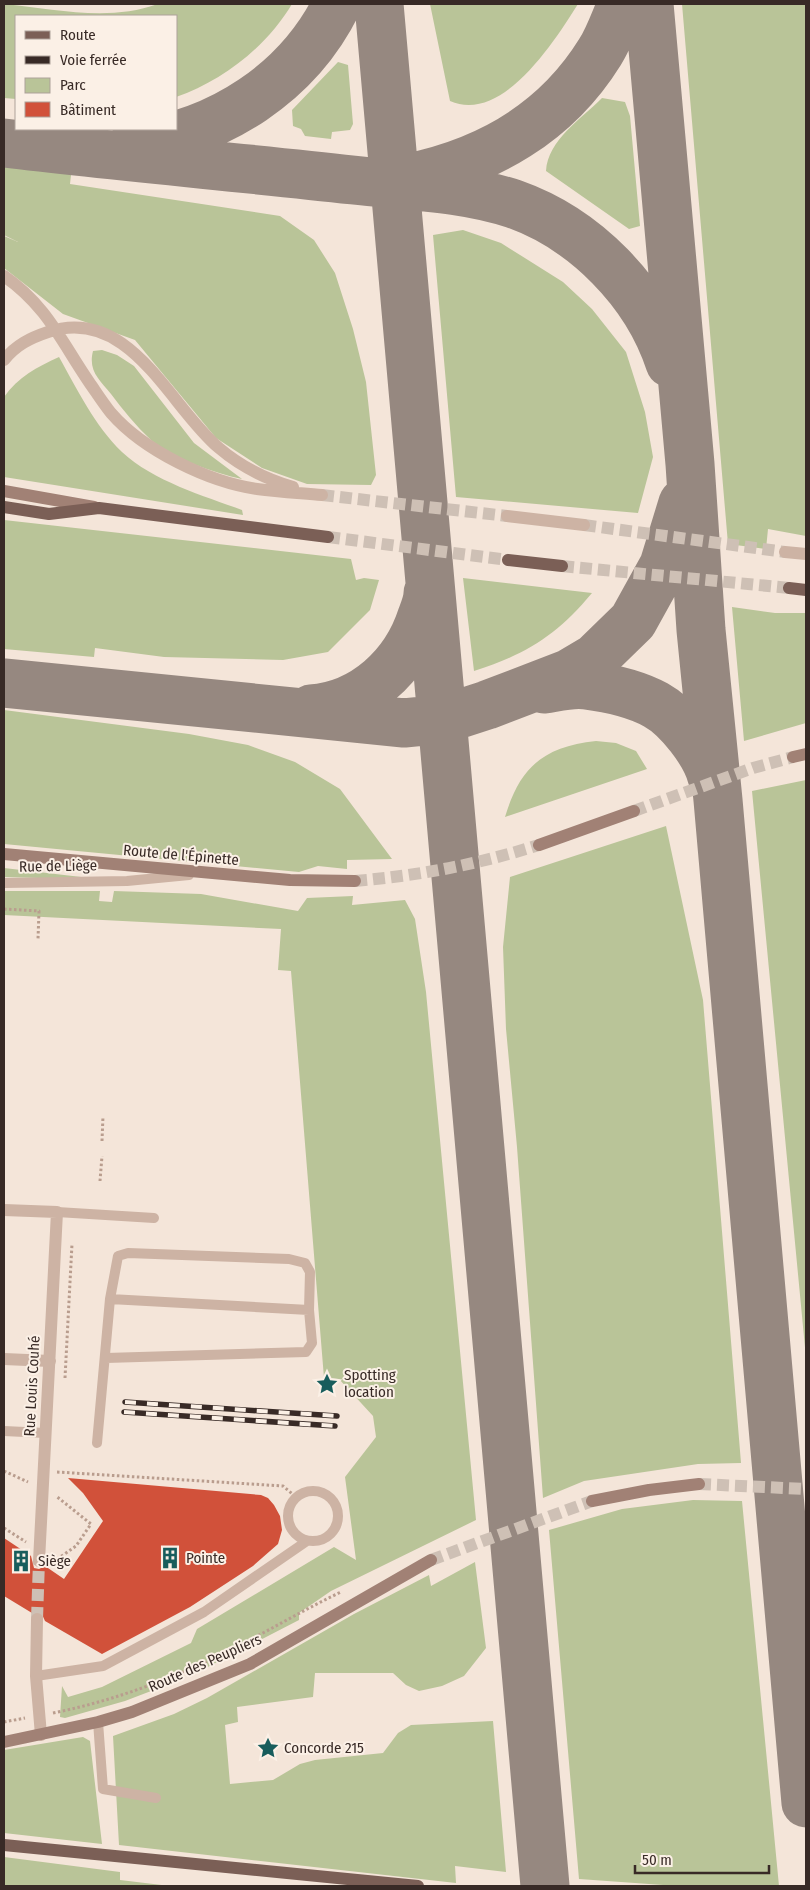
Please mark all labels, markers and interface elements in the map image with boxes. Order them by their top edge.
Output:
legend [15,15,178,130]
text: Route [60,26,96,44]
text: Voie ferrée [60,51,127,69]
text: Parc [60,76,86,94]
text: Bâtiment [60,101,116,119]
street label: Route de l'Épinette [122,841,240,869]
street label: Rue de Liège [19,856,97,876]
street label: Rue Louis Couhé [20,1335,44,1437]
place label: Spotting location [344,1366,396,1401]
place icon: Spotting location [314,1371,340,1397]
building icon: Pointe [157,1545,183,1571]
building icon: Siège [8,1548,34,1574]
place label: Pointe [186,1549,225,1567]
place label: Siège [38,1552,71,1570]
street label: Route des Peupliers [146,1630,264,1696]
place icon: Concorde 215 [255,1735,281,1761]
place label: Concorde 215 [284,1739,364,1757]
scale bar [635,1842,769,1874]
text: 50 m [642,1851,672,1869]

